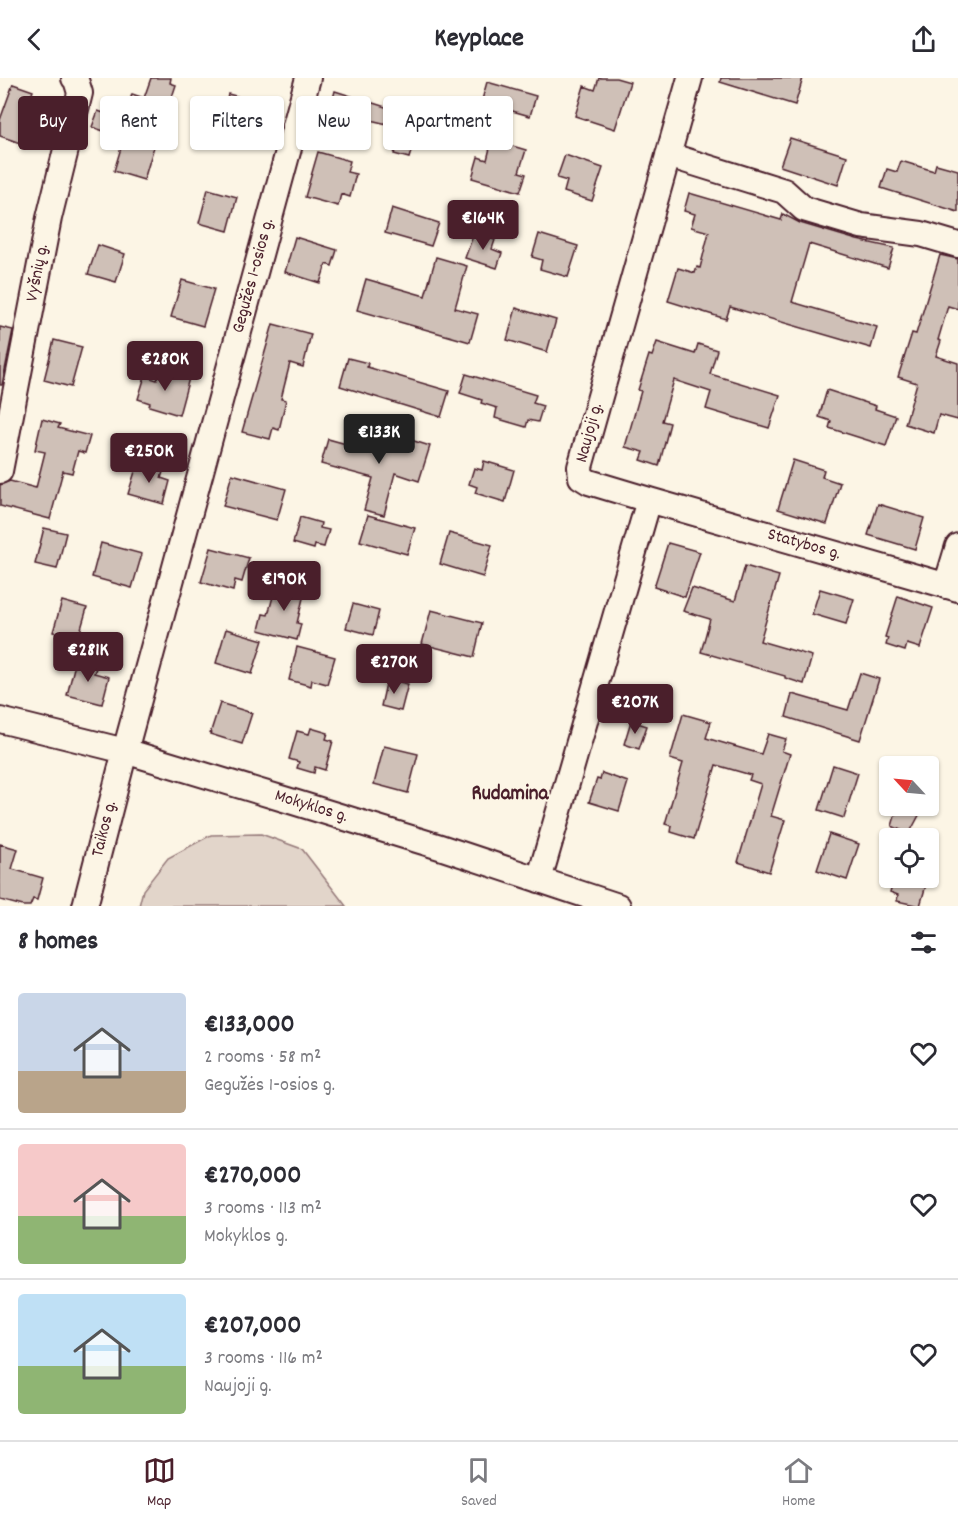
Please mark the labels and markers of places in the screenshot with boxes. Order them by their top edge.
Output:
pin: €164K [441,200,525,251]
pin: €280K [123,341,207,392]
pin: €133K [337,414,421,465]
pin: €250K [107,433,191,484]
pin: €190K [242,561,326,612]
pin: €281K [46,632,130,683]
pin: €270K [352,644,436,695]
pin: €207K [593,684,677,735]

